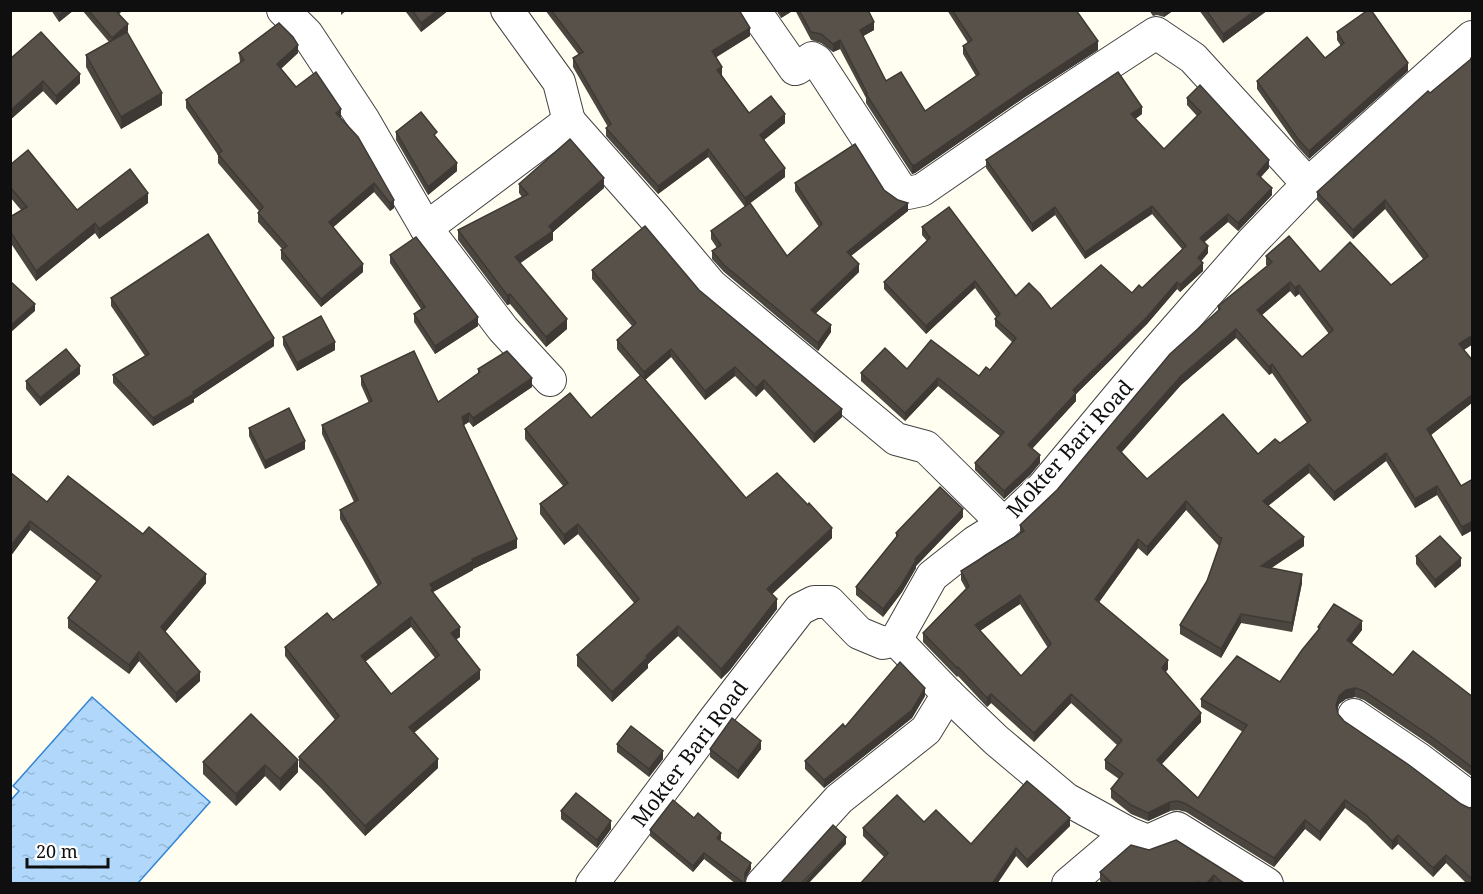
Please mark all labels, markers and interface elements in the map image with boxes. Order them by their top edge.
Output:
street label: Mokter Bari Road [1000,373,1139,523]
street label: Mokter Bari Road [625,674,753,832]
scale bar [27,831,108,869]
text: 20 m [36,839,78,863]

